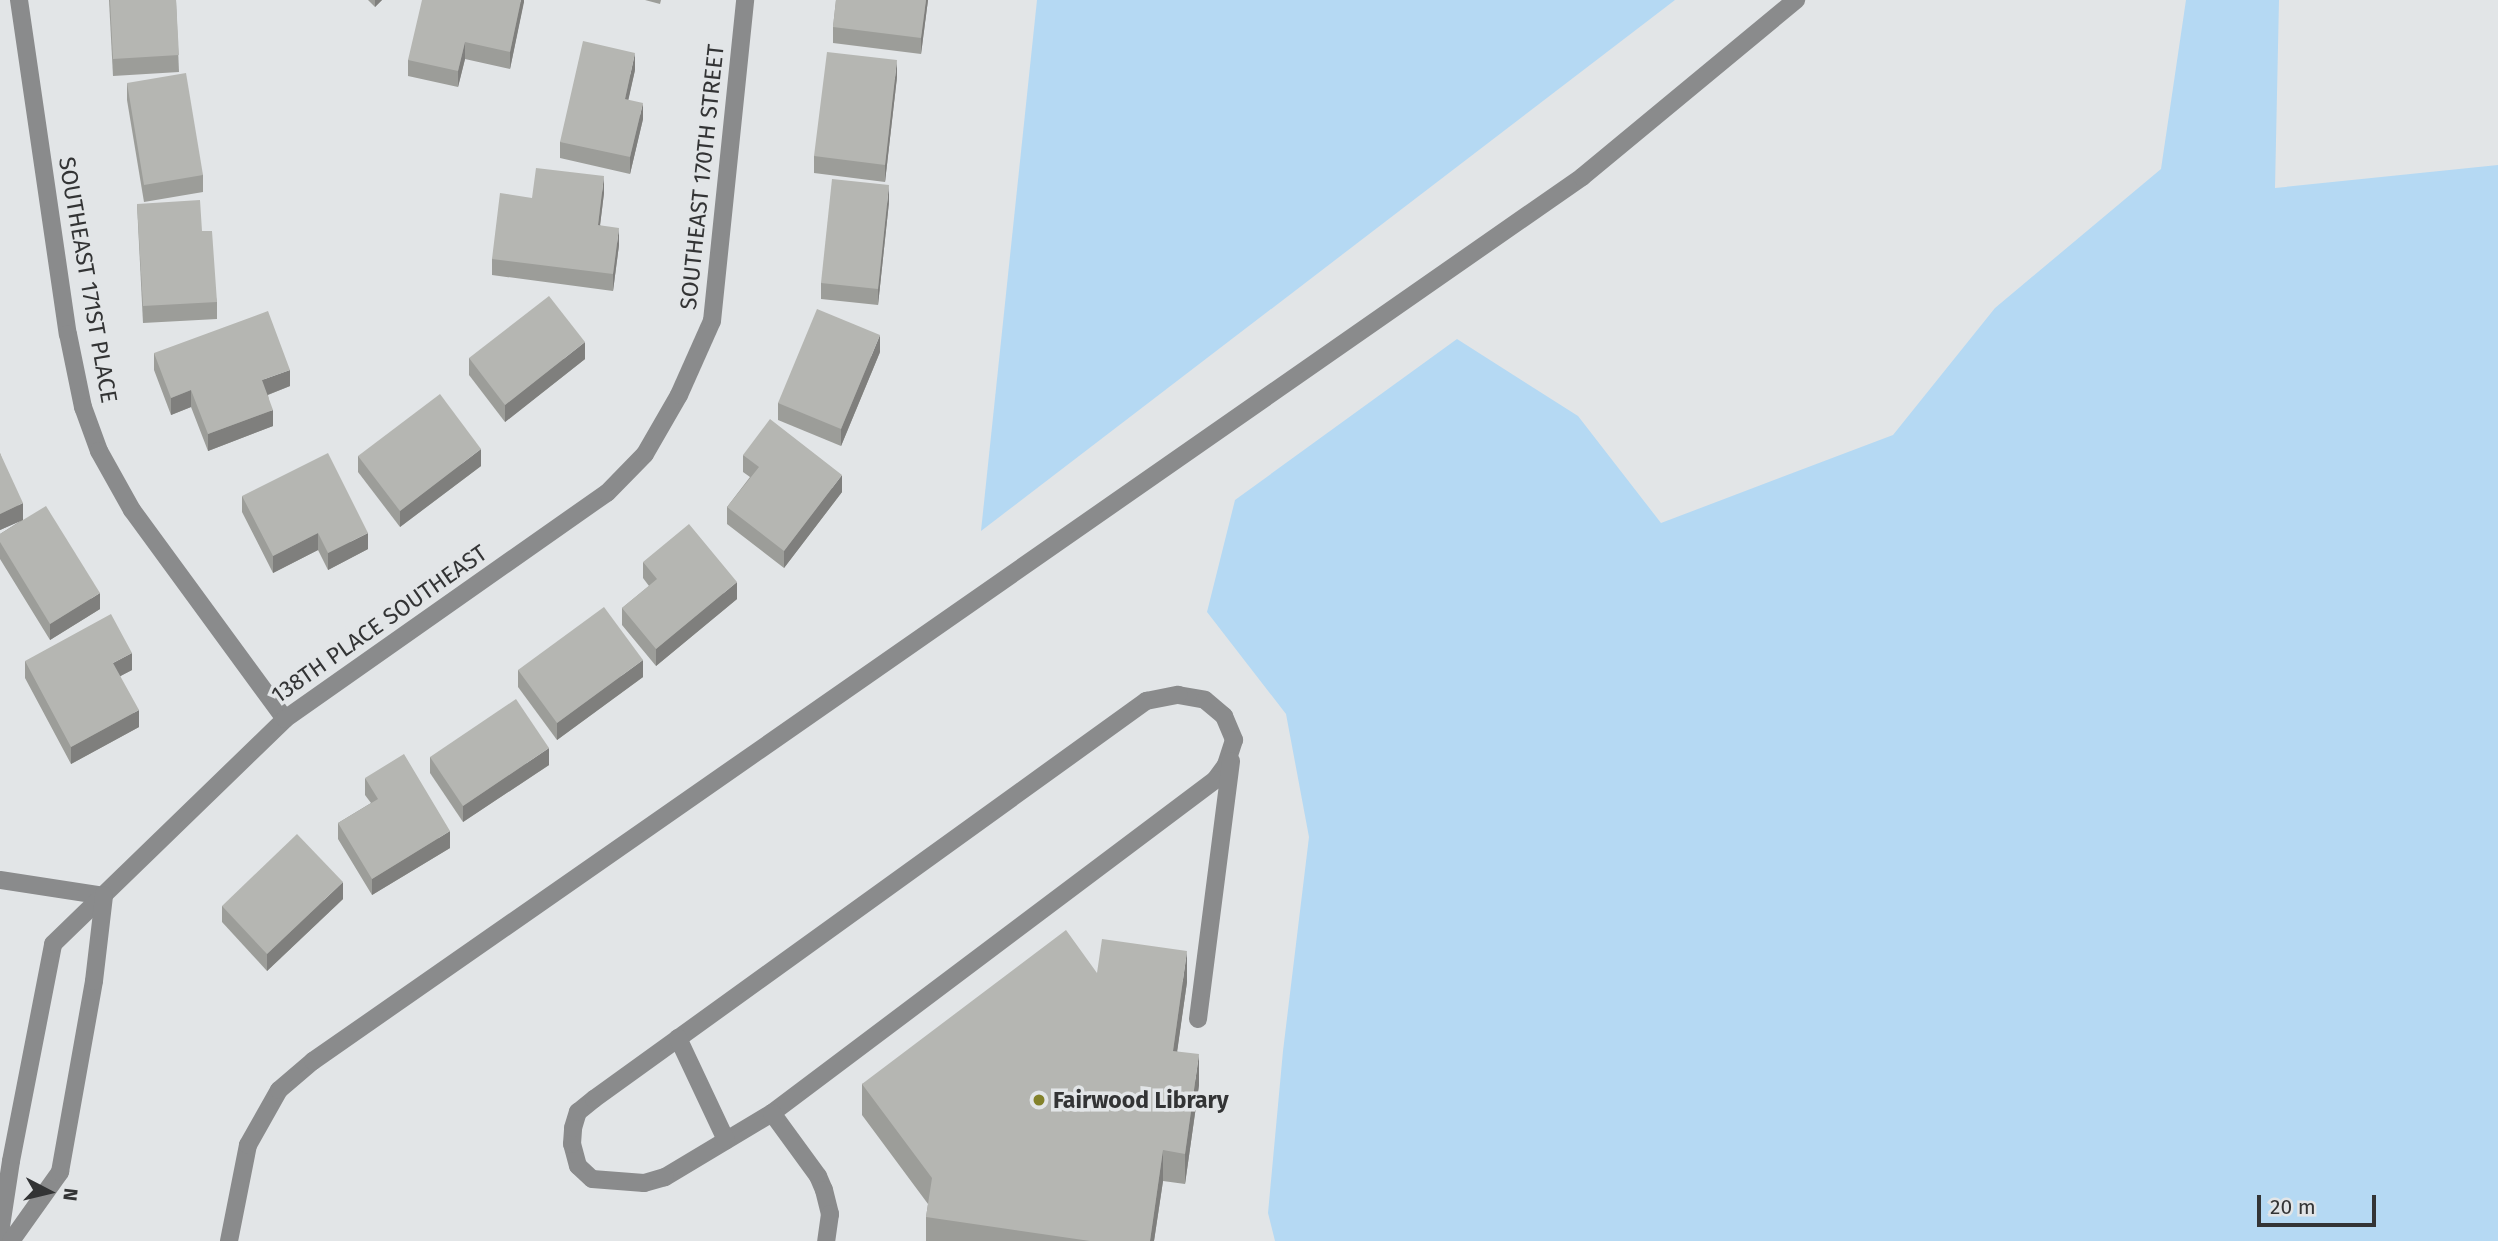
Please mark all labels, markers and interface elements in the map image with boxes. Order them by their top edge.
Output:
street label: SOUTHEAST 170TH STREET [674,43,730,311]
street label: SOUTHEAST 171ST PLACE [53,155,123,405]
street label: 138TH PLACE SOUTHEAST [266,539,492,709]
place label: Fairwood Library [1053,1086,1229,1114]
marker: Fairwood Library [1031,1092,1047,1108]
north arrow [14,1157,84,1227]
scale bar [2260,1182,2379,1226]
text: N [58,1187,83,1202]
text: 20 m [2270,1194,2316,1220]

